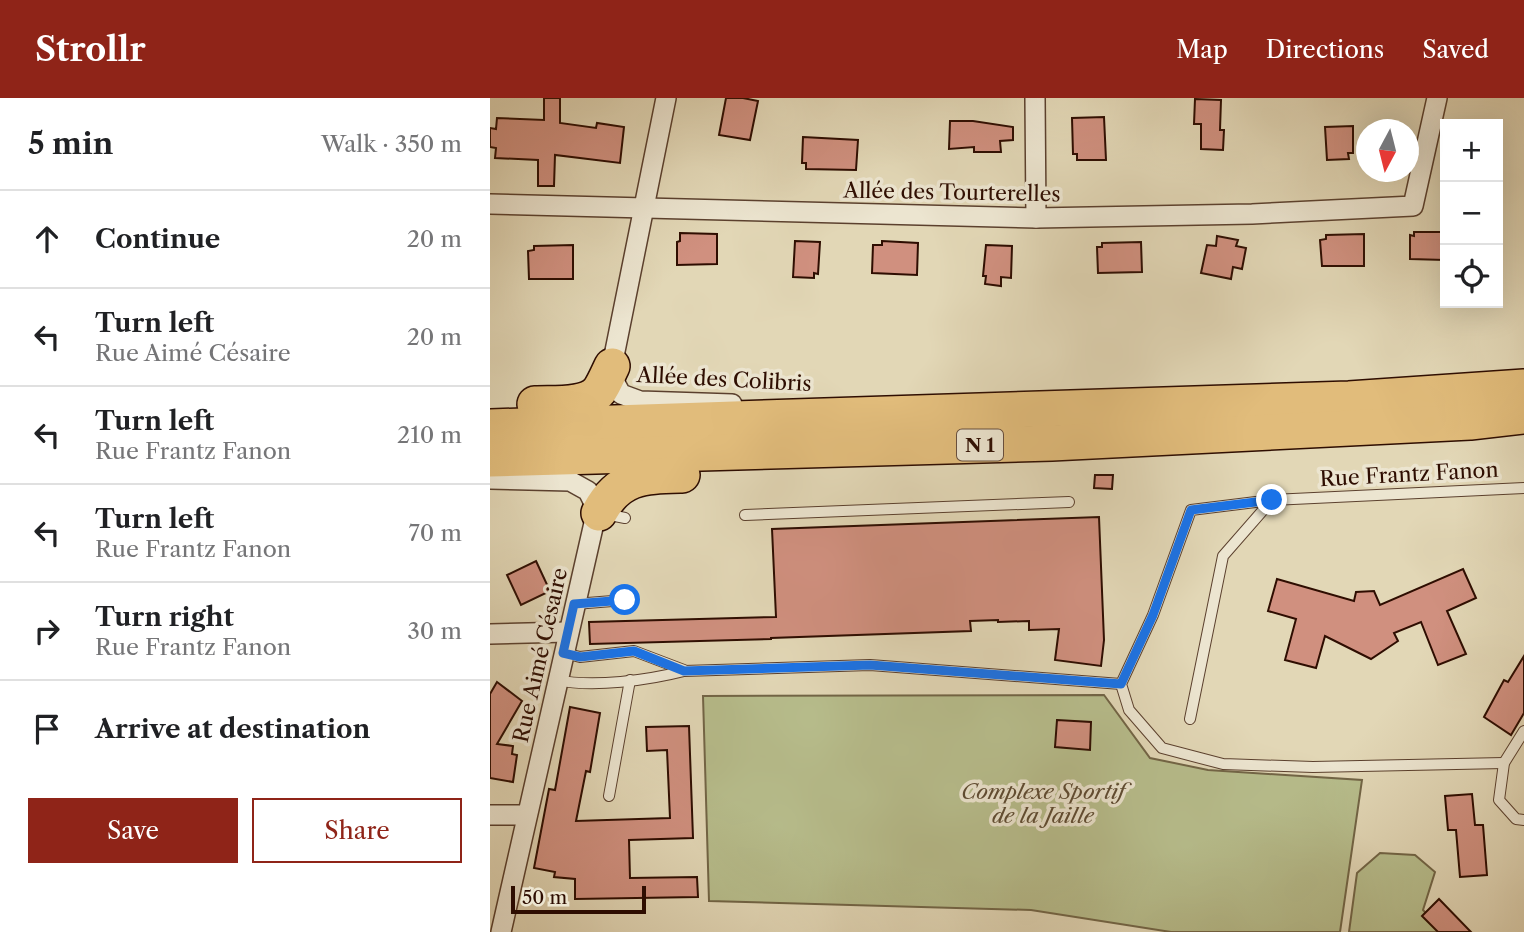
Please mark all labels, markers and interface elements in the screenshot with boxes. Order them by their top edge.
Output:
text: Strollr [35,29,146,70]
text: Map [1176,35,1228,64]
text: Directions [1266,35,1384,64]
text: Saved [1422,35,1489,64]
north arrow [1356,119,1419,182]
map controls [1440,119,1503,308]
button: + [1440,119,1503,182]
text: 5 min [28,125,113,162]
text: Walk · 350 m [321,130,462,158]
street label: Allée des Tourterelles [842,178,1061,206]
button: − [1440,182,1503,245]
icon: ahead [28,220,66,258]
text: Continue [95,223,220,255]
text: 20 m [407,225,462,253]
button: locate [1440,245,1503,308]
text: Turn left [95,307,214,339]
icon: left [28,318,66,356]
text: 20 m [407,323,462,351]
text: Rue Aimé Césaire [95,339,291,367]
street label: Allée des Colibris [635,362,812,396]
text: Turn left [95,405,214,437]
icon: left [28,416,66,454]
text: 210 m [397,421,462,449]
road number: N 1 [957,430,1003,460]
text: Rue Frantz Fanon [95,437,291,465]
street label: Rue Frantz Fanon [1319,457,1499,491]
route end [1256,484,1287,515]
text: Turn left [95,503,214,535]
icon: left [28,514,66,552]
text: 70 m [409,519,462,547]
text: Rue Frantz Fanon [95,535,291,563]
street label: Rue Aimé Césaire [508,565,572,745]
route start [609,584,640,615]
text: Turn right [95,601,234,633]
icon: right [28,612,66,650]
text: 30 m [407,617,462,645]
text: Rue Frantz Fanon [95,633,291,661]
icon: arrive [28,710,66,748]
text: Arrive at destination [95,713,370,745]
park label: Complexe Sportif de la Jaille [961,779,1132,828]
button: Save [28,798,238,863]
button: Share [252,798,462,863]
scale bar [511,883,646,915]
text: 50 m [522,886,567,909]

